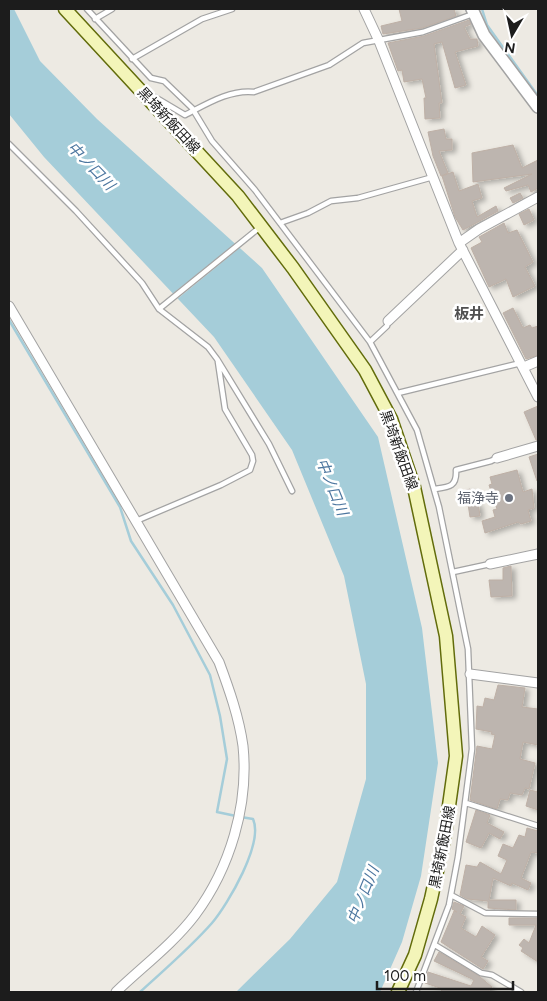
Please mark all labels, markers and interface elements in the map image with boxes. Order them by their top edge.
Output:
north arrow [487,10,537,60]
text: N [503,38,517,57]
street label: 黒埼新飯田線 [134,84,203,157]
water label: 中ノ口川 [64,138,120,195]
district label: 板井 [454,305,484,323]
street label: 黒埼新飯田線 [376,408,421,493]
water label: 中ノ口川 [312,456,352,520]
place label: 福浄寺 [457,490,499,507]
marker: 福浄寺 [503,492,515,504]
street label: 黒埼新飯田線 [426,804,459,890]
water label: 中ノ口川 [343,862,383,926]
scale bar [377,958,513,990]
text: 100 m [384,967,426,985]

